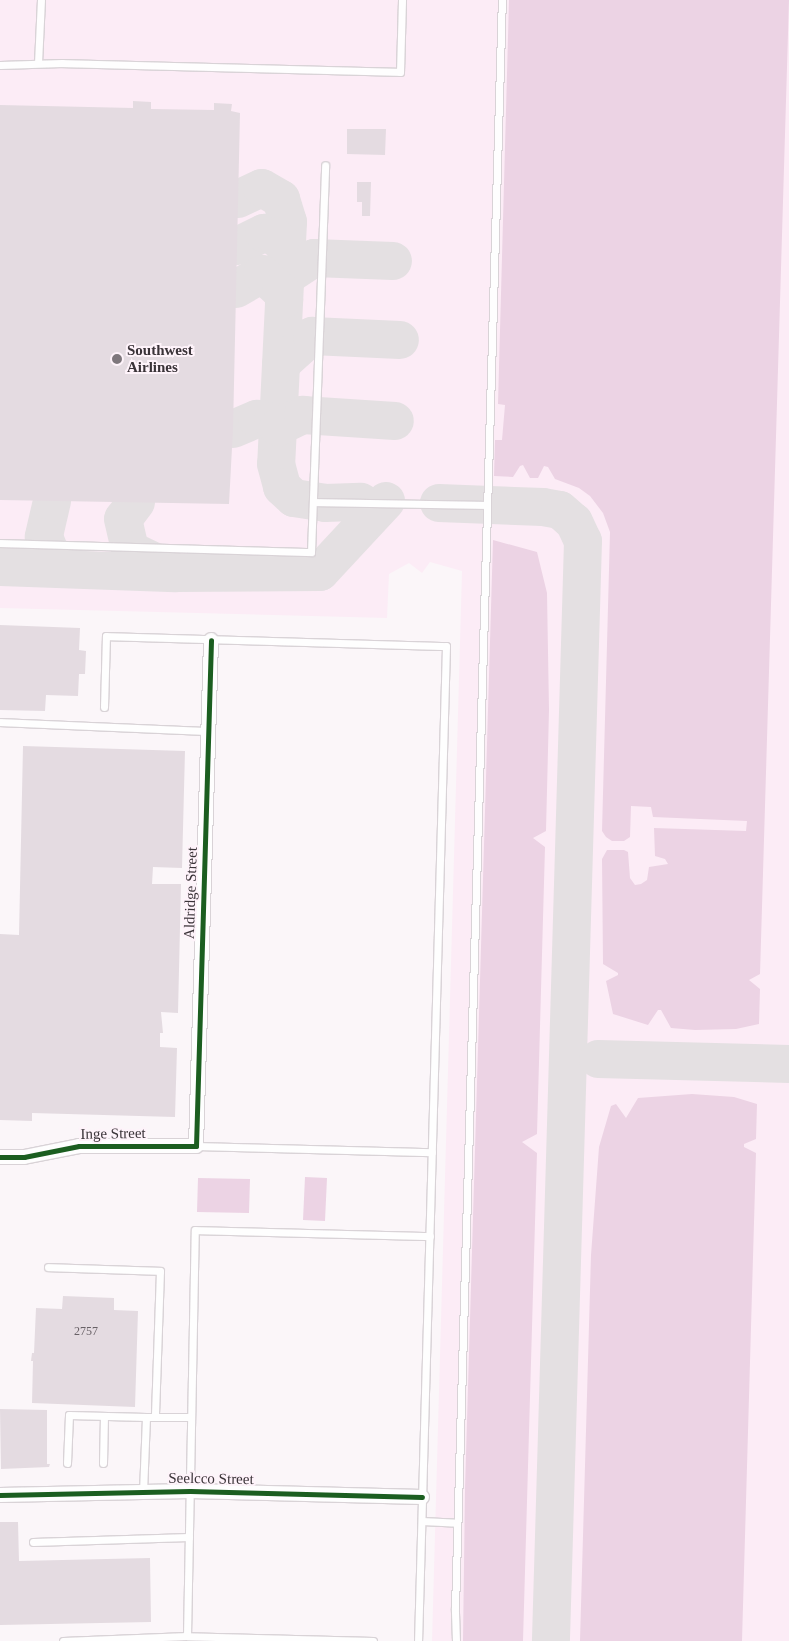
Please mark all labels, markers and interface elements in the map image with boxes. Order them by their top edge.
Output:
place label: Southwest Airlines [127,341,193,376]
marker: Southwest Airlines [111,353,123,365]
street label: Aldridge Street [180,847,202,939]
street label: Inge Street [80,1124,146,1144]
house number: 2757 [74,1325,98,1339]
street label: Seelcco Street [168,1469,254,1489]

